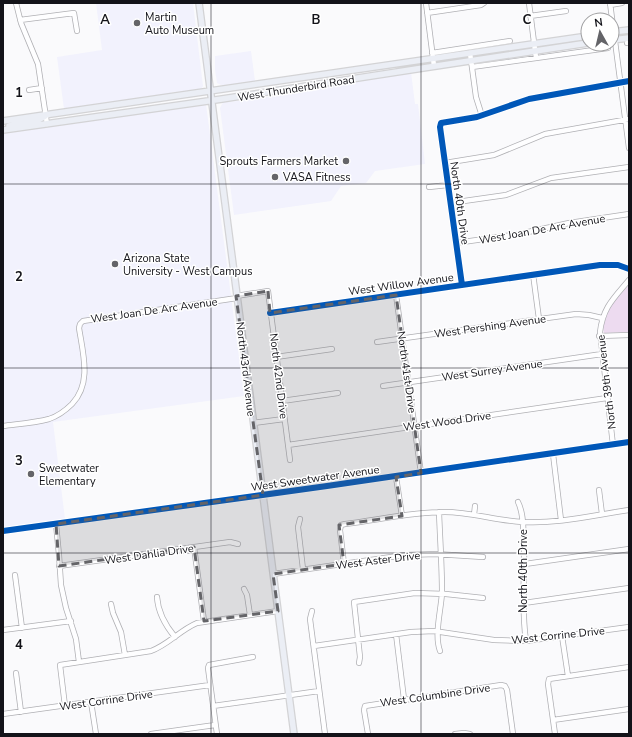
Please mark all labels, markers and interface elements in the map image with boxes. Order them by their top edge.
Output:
place label: Martin Auto Museum [145,10,214,38]
text: A [100,11,110,29]
text: B [312,11,321,29]
text: C [523,11,532,29]
north arrow [580,12,620,52]
text: N [594,15,604,31]
marker: Martin Auto Museum [132,18,142,28]
street label: West Thunderbird Road [236,72,356,105]
text: 1 [15,84,23,102]
place label: Sprouts Farmers Market [220,154,338,169]
marker: Sprouts Farmers Market [341,156,351,166]
street label: North 40th Drive [446,161,473,246]
place label: VASA Fitness [282,170,351,185]
marker: VASA Fitness [270,172,280,182]
street label: West Joan De Arc Avenue [478,211,607,248]
place label: Arizona State University - West Campus [123,251,252,279]
marker: Arizona State University - West Campus [110,259,120,269]
text: 2 [15,268,23,286]
street label: West Willow Avenue [348,270,455,299]
street label: West Joan De Arc Avenue [90,294,219,327]
street label: West Pershing Avenue [433,311,547,342]
street label: North 43rd Avenue [232,321,259,417]
street label: North 41st Drive [393,330,420,414]
street label: North 42nd Drive [266,332,291,420]
street label: North 39th Avenue [593,334,620,430]
street label: West Surrey Avenue [441,356,544,385]
street label: West Wood Drive [402,408,492,435]
text: 3 [15,452,23,470]
place label: Sweetwater Elementary [39,461,99,489]
street label: West Sweetwater Avenue [250,462,380,495]
marker: Sweetwater Elementary [26,469,36,479]
street label: North 40th Drive [516,529,531,613]
street label: West Dahlia Drive [103,541,195,568]
street label: West Aster Drive [335,548,421,573]
street label: West Corrine Drive [511,623,606,648]
text: 4 [15,636,23,654]
street label: West Columbine Drive [379,680,491,711]
street label: West Corrine Drive [59,687,154,714]

